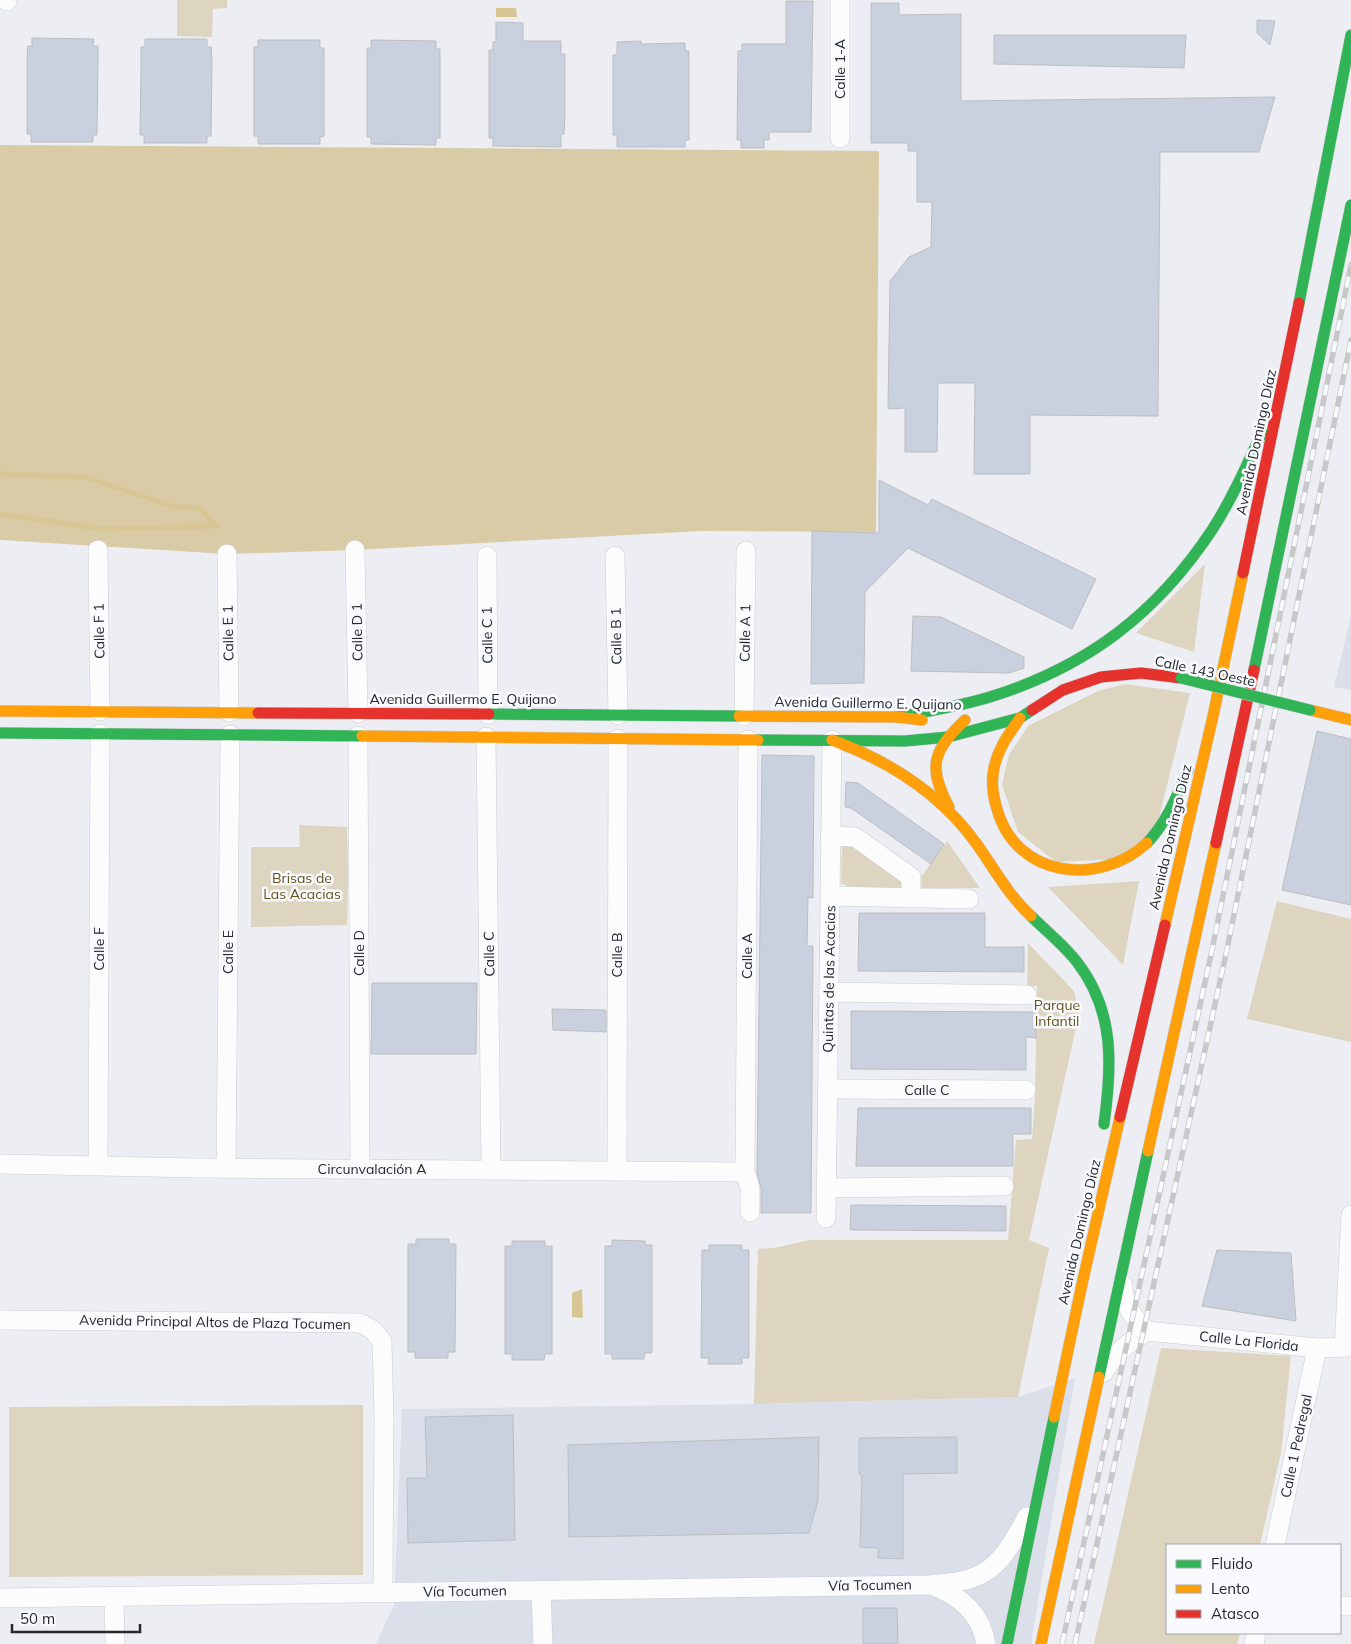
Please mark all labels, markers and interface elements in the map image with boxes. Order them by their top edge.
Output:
street label: Calle 1-A [831,38,849,99]
street label: Avenida Domingo Díaz [1232,367,1280,517]
street label: Calle F 1 [90,603,108,659]
street label: Calle D 1 [347,603,367,661]
street label: Calle A 1 [735,604,755,662]
street label: Calle E 1 [219,605,237,661]
street label: Calle C 1 [478,606,496,664]
street label: Calle B 1 [607,607,625,665]
street label: Calle 143 Oeste [1153,652,1257,690]
street label: Avenida Guillermo E. Quijano [369,690,557,708]
street label: Avenida Guillermo E. Quijano [774,692,962,714]
street label: Avenida Domingo Díaz [1145,763,1195,911]
park label: Brisas de Las Acacias [263,869,341,903]
street label: Quintas de las Acacias [819,905,839,1053]
street label: Calle F [90,927,108,971]
street label: Calle E [219,930,237,974]
street label: Calle D [350,930,368,976]
street label: Calle C [480,931,498,977]
street label: Calle B [608,932,626,978]
street label: Calle A [738,932,756,979]
park label: Parque Infantil [1034,996,1080,1030]
street label: Calle C [904,1081,950,1099]
street label: Avenida Domingo Díaz [1054,1158,1104,1306]
street label: Circunvalación A [318,1160,427,1178]
street label: Avenida Principal Altos de Plaza Tocumen [79,1311,351,1333]
street label: Calle La Florida [1198,1327,1300,1355]
street label: Calle 1 Pedregal [1276,1393,1316,1499]
legend [1166,1544,1341,1634]
text: Fluido [1211,1554,1253,1573]
street label: Vía Tocumen [828,1575,912,1595]
text: Lento [1211,1579,1250,1598]
street label: Vía Tocumen [423,1581,507,1601]
scale bar [12,1602,140,1634]
text: Atasco [1211,1604,1259,1623]
text: 50 m [20,1609,55,1628]

